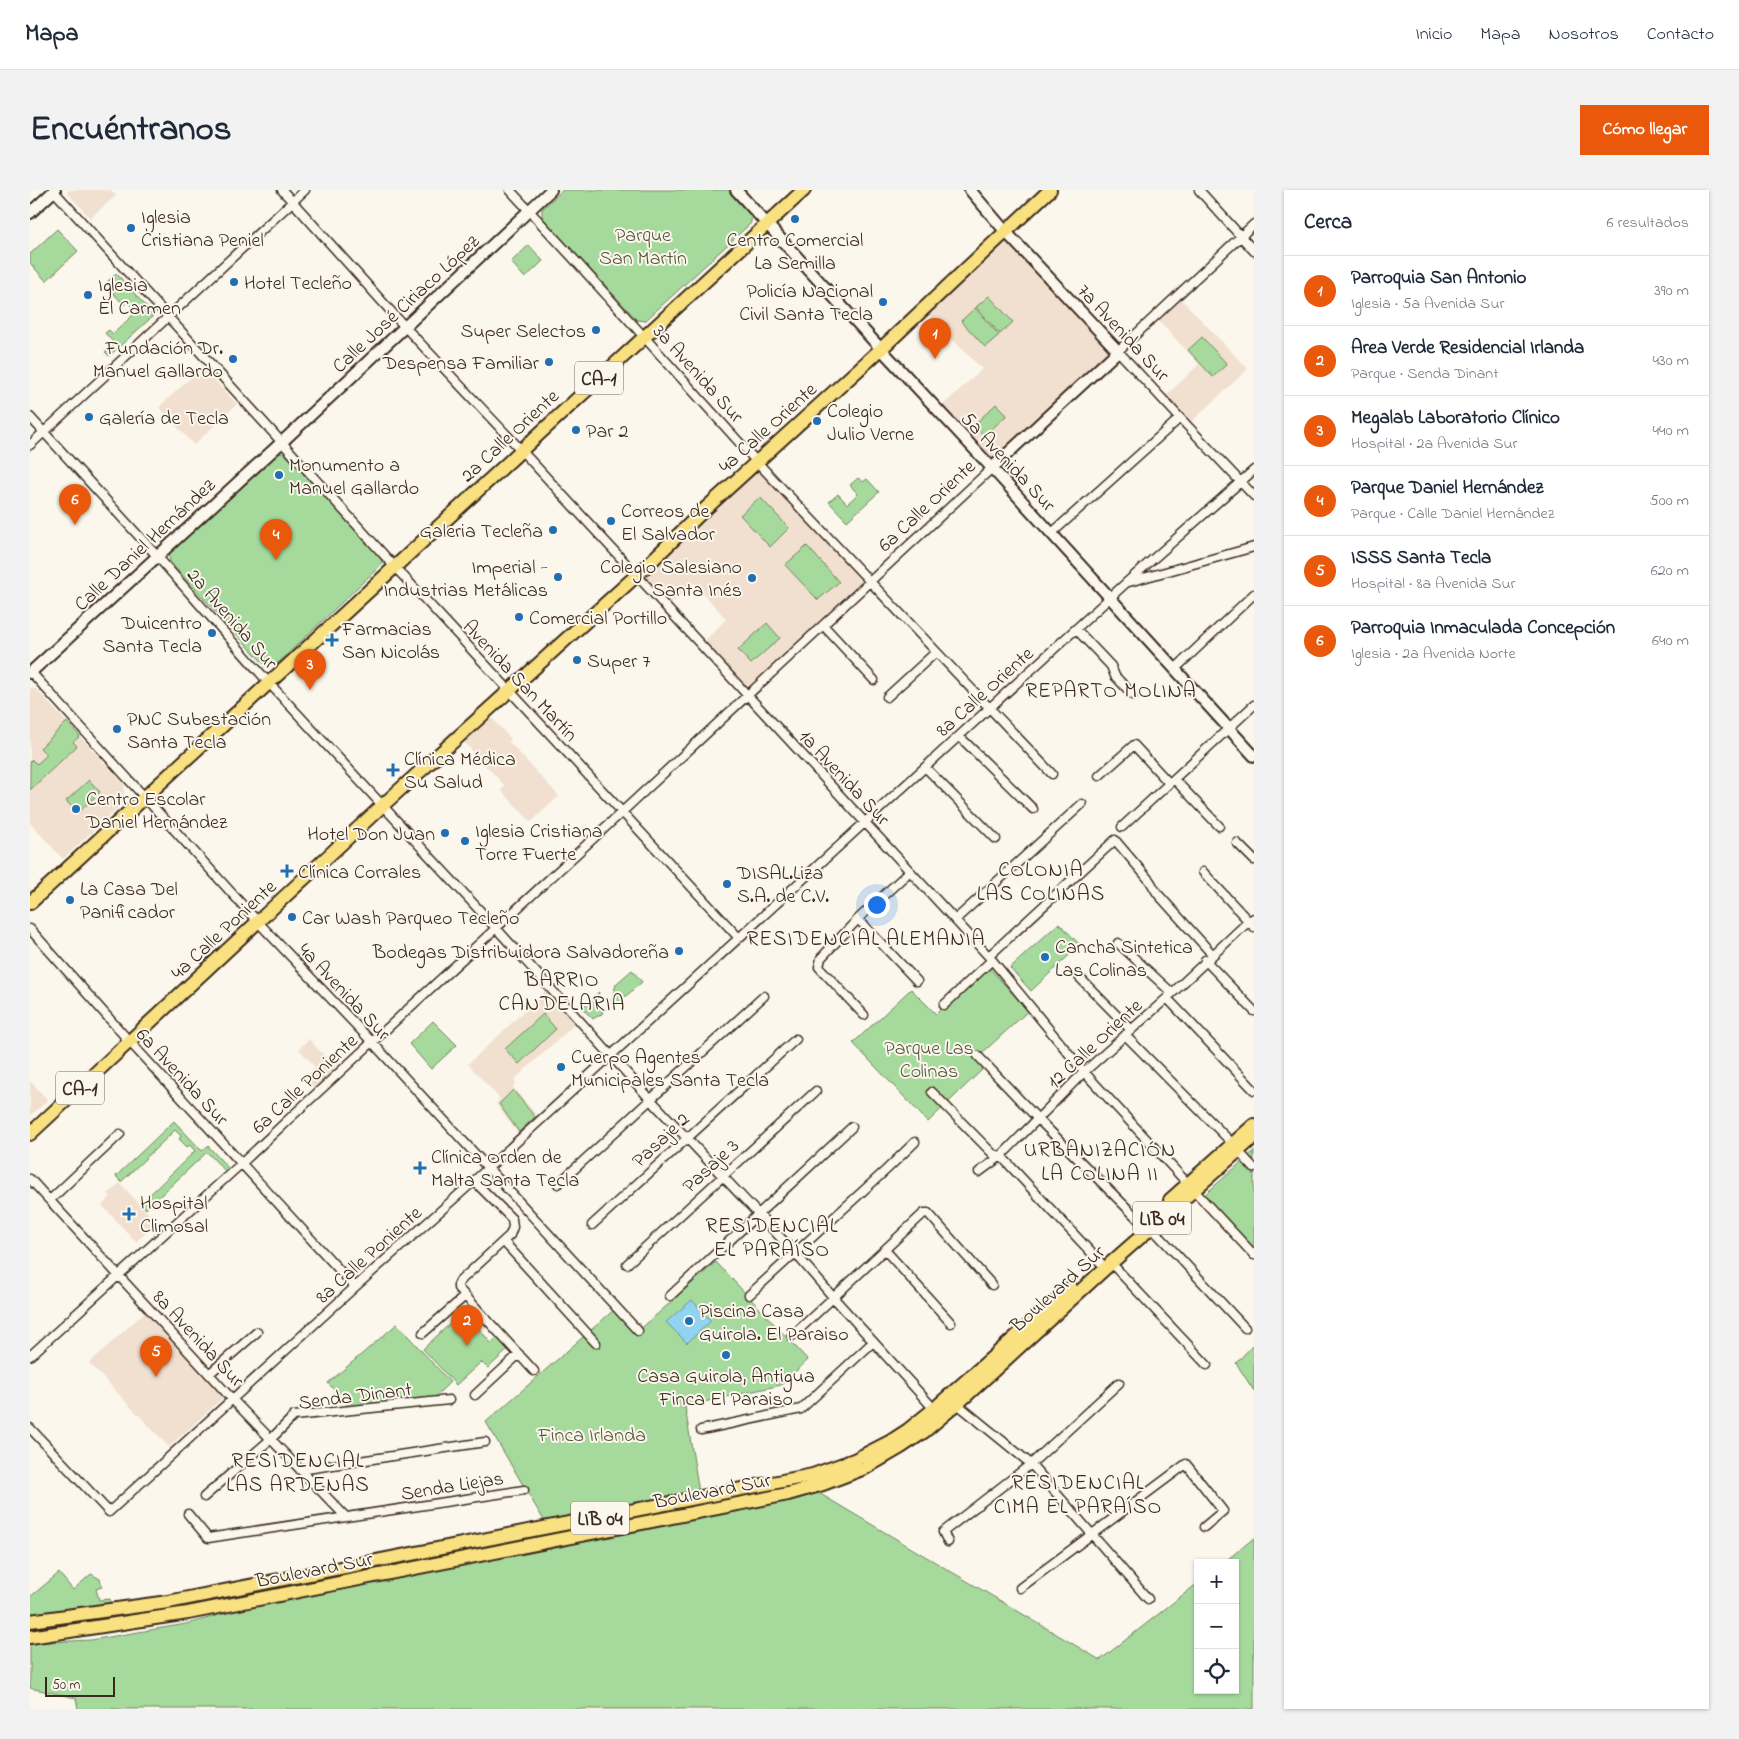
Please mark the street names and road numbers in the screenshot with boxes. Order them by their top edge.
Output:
street label: Calle José Ciriaco López [327,228,487,381]
street label: 7a Avenida Sur [1069,278,1176,390]
street label: 3a Avenida Sur [645,319,750,431]
road number: CA-1 [575,362,623,394]
street label: 4a Calle Oriente [713,377,824,481]
street label: 2a Calle Oriente [455,383,567,490]
street label: 5a Avenida Sur [953,406,1062,520]
street label: 6a Calle Oriente [872,454,983,560]
street label: Calle Daniel Hernández [69,472,223,619]
street label: 2a Avenida Sur [179,562,284,677]
street label: Avenida San Martín [455,614,584,749]
street label: 8a Calle Oriente [930,641,1041,745]
street label: 1a Avenida Sur [791,724,896,834]
street label: 4a Calle Poniente [165,874,284,988]
street label: 4a Avenida Sur [290,937,397,1049]
street label: 12 Calle Oriente [1041,993,1150,1097]
street label: 6a Avenida Sur [128,1022,235,1134]
street label: 6a Calle Poniente [246,1028,365,1142]
road number: CA-1 [56,1071,104,1104]
street label: Pasaje 2 [626,1106,697,1175]
street label: Pasaje 3 [677,1133,747,1201]
street label: 8a Calle Poniente [310,1200,429,1312]
road number: LIB 04 [1133,1201,1191,1234]
street label: Boulevard Sur [1004,1239,1113,1341]
street label: 8a Avenida Sur [144,1285,251,1395]
street label: Senda Dinant [297,1376,414,1419]
street label: Senda Liejas [399,1465,506,1510]
street label: Boulevard Sur [650,1467,774,1518]
road number: LIB 04 [571,1502,629,1535]
street label: Boulevard Sur [252,1546,376,1597]

